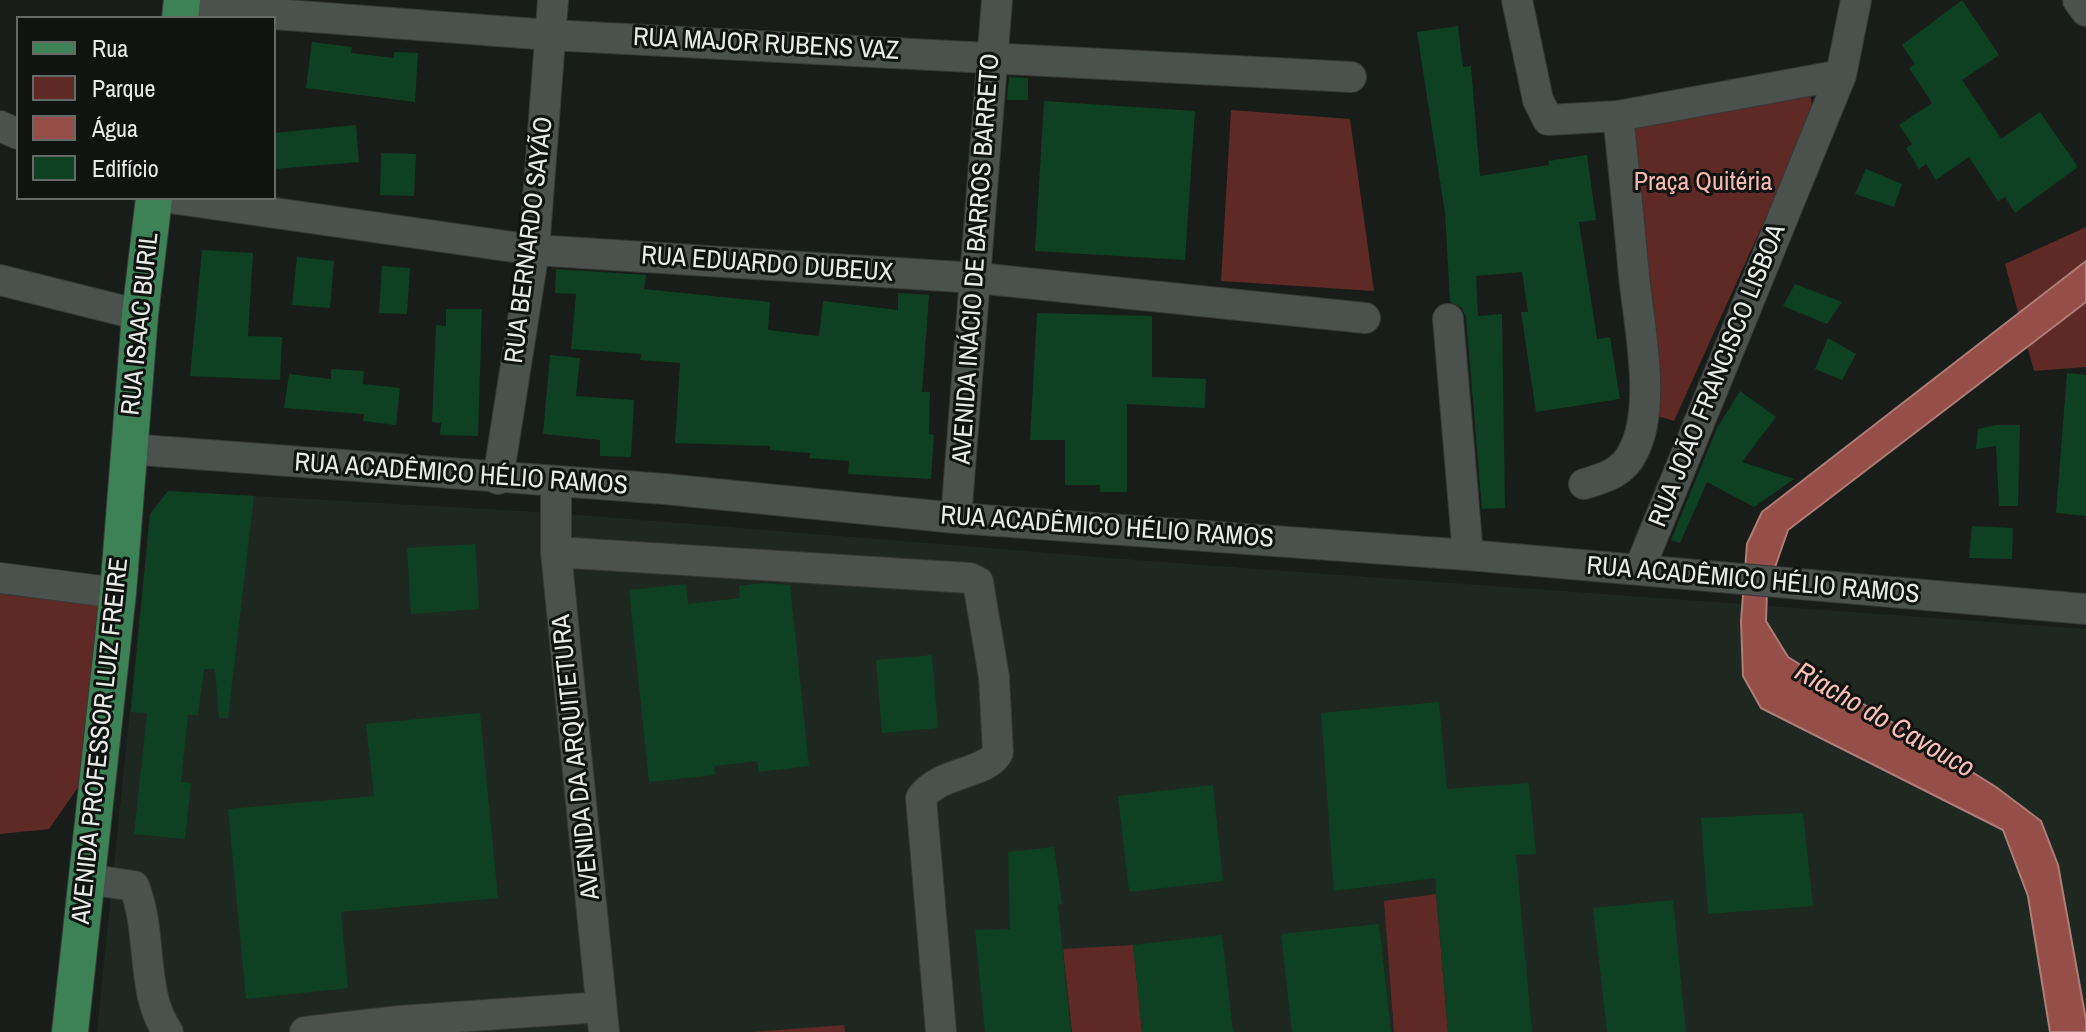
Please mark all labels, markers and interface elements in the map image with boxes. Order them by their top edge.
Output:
legend [16,16,276,200]
street label: RUA MAJOR RUBENS VAZ [632,22,900,68]
text: Rua [92,32,128,64]
street label: AVENIDA INÁCIO DE BARROS BARRETO [947,53,1007,465]
text: Parque [92,72,155,104]
text: Água [92,112,138,144]
street label: RUA BERNARDO SAYÃO [499,115,561,365]
text: Edifício [92,152,159,184]
park label: Praça Quitéria [1634,167,1772,199]
street label: RUA JOÃO FRANCISCO LISBOA [1643,220,1793,532]
street label: RUA ISAAC BURIL [116,231,166,417]
street label: RUA EDUARDO DUBEUX [640,241,894,289]
street label: RUA ACADÊMICO HÉLIO RAMOS [293,448,629,502]
street label: RUA ACADÊMICO HÉLIO RAMOS [939,501,1275,555]
street label: RUA ACADÊMICO HÉLIO RAMOS [1585,551,1921,611]
street label: AVENIDA PROFESSOR LUIZ FREIRE [66,556,136,926]
street label: AVENIDA DA ARQUITETURA [547,613,607,901]
water label: Riacho do Cavouco [1788,656,1980,786]

